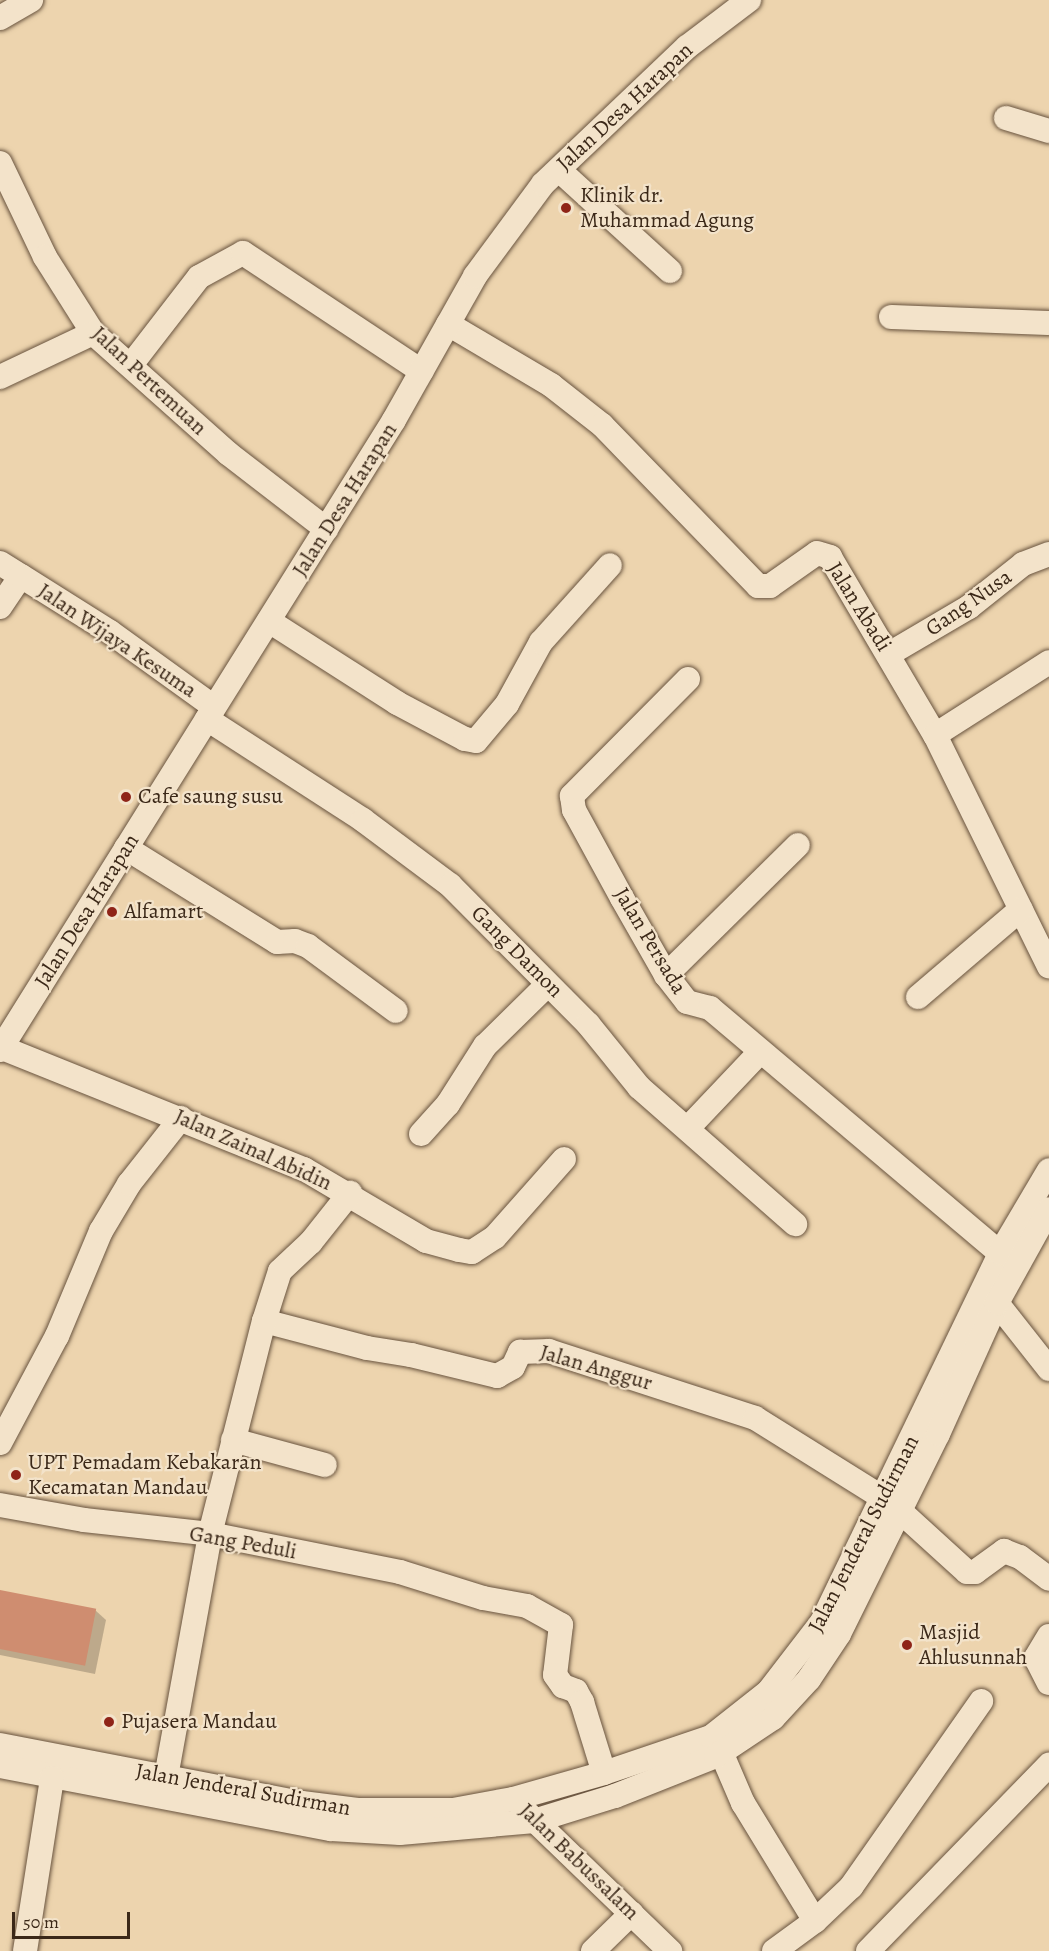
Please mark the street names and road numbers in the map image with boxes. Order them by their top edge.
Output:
street label: Jalan Desa Harapan [552,37,698,177]
street label: Jalan Pertemuan [86,321,212,441]
street label: Jalan Desa Harapan [287,418,403,582]
street label: Jalan Abadi [821,557,897,657]
street label: Gang Nusa [921,564,1017,642]
street label: Jalan Wijaya Kesuma [32,578,202,704]
street label: Jalan Desa Harapan [29,829,145,993]
street label: Jalan Persada [608,883,692,999]
street label: Gang Damon [466,901,568,1003]
street label: Jalan Zainal Abidin [170,1103,336,1197]
street label: Jalan Anggur [537,1339,655,1397]
street label: Jalan Jenderal Sudirman [803,1431,925,1637]
street label: Gang Peduli [187,1521,299,1565]
street label: Jalan Jenderal Sudirman [134,1758,352,1822]
street label: Jalan Babussalam [513,1798,645,1926]

